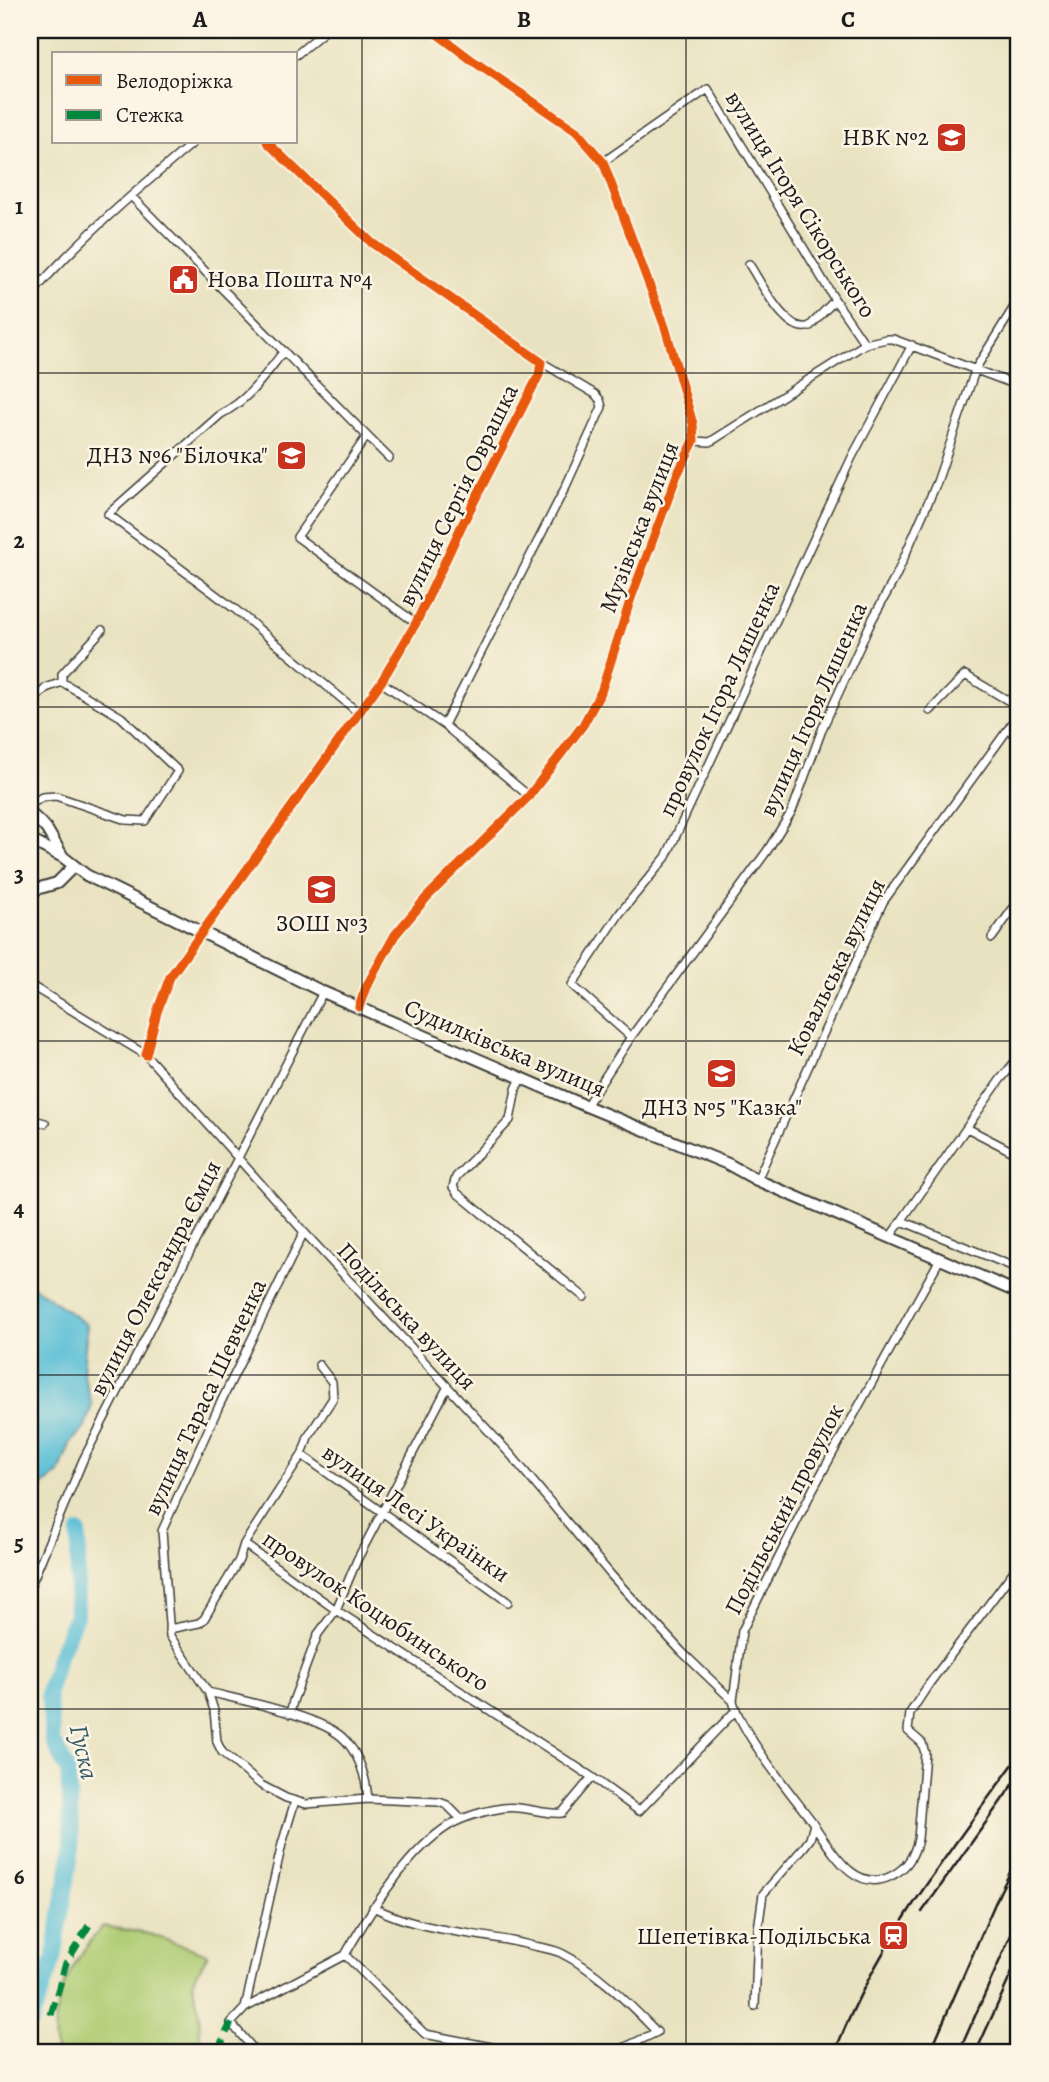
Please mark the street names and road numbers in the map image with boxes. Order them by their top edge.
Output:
street label: вулиця Ігоря Сікорського [718,84,884,324]
street label: вулиця Сергія Оврашка [390,379,526,611]
street label: Музівська вулиця [592,437,686,617]
street label: провулок Ігора Ляшенка [650,576,788,822]
street label: вулиця Ігоря Ляшенка [751,597,875,821]
street label: Ковальська вулиця [779,873,893,1061]
street label: Судилківська вулиця [399,991,611,1105]
street label: вулиця Олександра Ємця [82,1155,228,1401]
street label: Подільська вулиця [330,1235,484,1397]
street label: вулиця Тараса Шевченка [136,1274,274,1520]
street label: Подільський провулок [717,1398,851,1620]
street label: вулиця Лесі Українки [316,1436,516,1590]
street label: провулок Коцюбинського [256,1523,496,1699]

